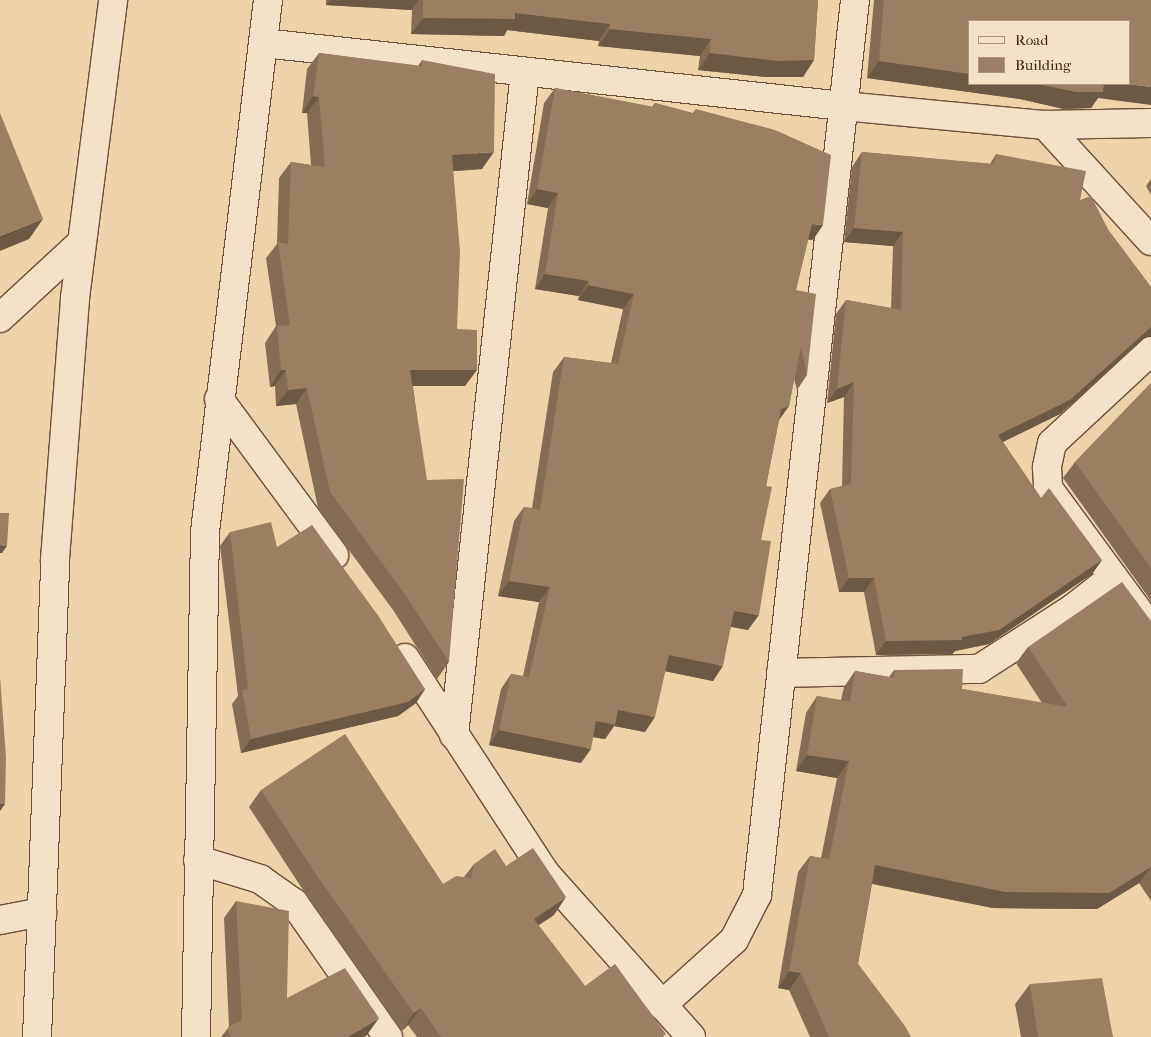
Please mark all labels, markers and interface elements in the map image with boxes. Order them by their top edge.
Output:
legend [968,20,1131,85]
text: Road [1015,31,1048,49]
text: Building [1015,56,1071,74]

